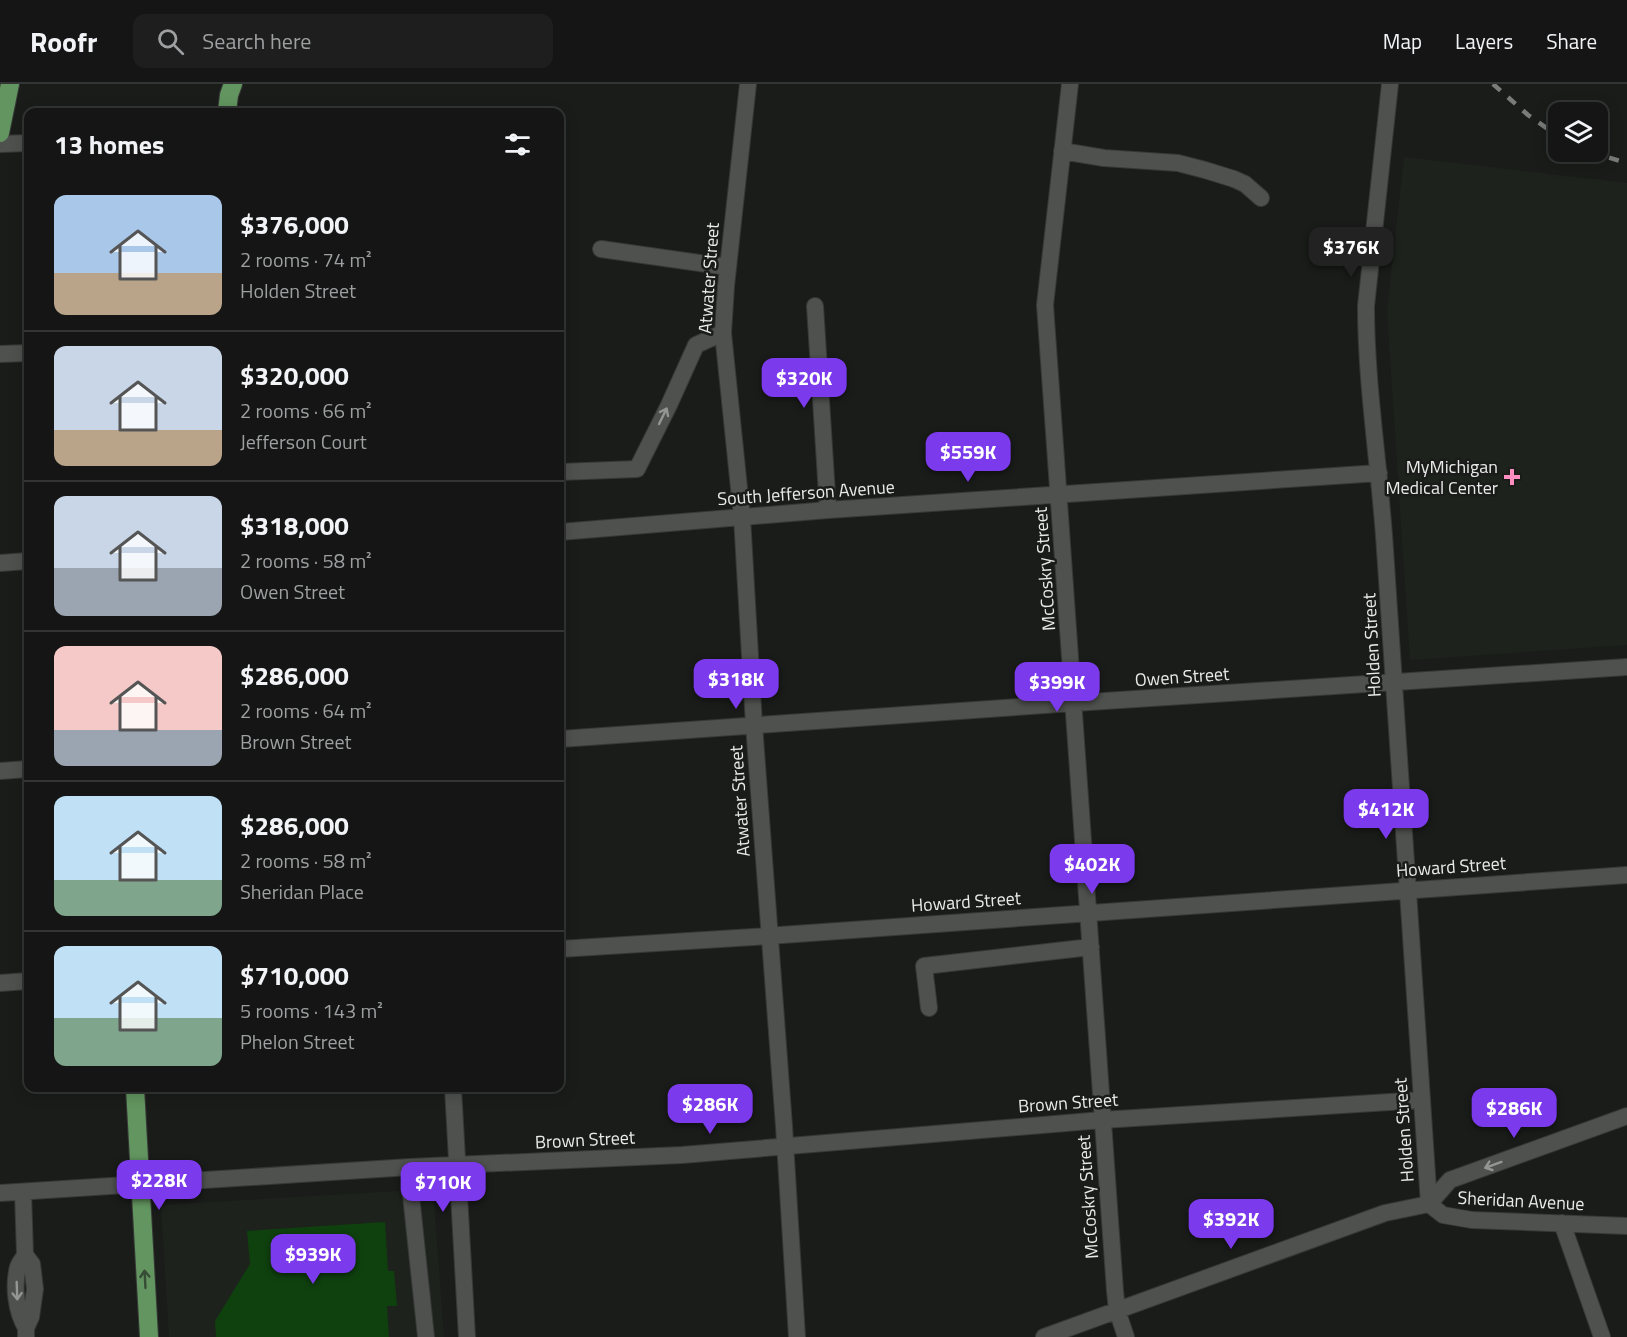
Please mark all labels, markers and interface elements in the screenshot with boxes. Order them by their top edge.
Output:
search box [133,14,553,68]
text: Roofr [30,20,97,63]
text: Search here [202,24,311,58]
icon: search [154,25,187,58]
text: Map [1383,25,1422,57]
text: Layers [1455,25,1513,57]
text: Share [1546,25,1597,57]
map controls [1548,102,1608,162]
button: layers [1548,102,1608,162]
text: 13 homes [54,125,164,164]
icon: filters [501,128,534,161]
text: $376,000 [240,205,349,244]
icon: home [102,219,174,291]
street label: Atwater Street [691,221,726,334]
pin: $376K [1309,227,1393,278]
text: $376K [1323,231,1379,262]
text: 2 rooms · 74 m² [240,244,372,275]
text: Holden Street [240,275,356,306]
text: $320,000 [240,356,349,395]
pin: $320K [762,358,846,409]
text: $320K [776,362,832,393]
icon: home [102,370,174,442]
text: 2 rooms · 66 m² [240,395,372,426]
one-way arrow [658,408,670,426]
text: Jefferson Court [240,426,367,457]
pin: $559K [926,432,1010,483]
text: $559K [940,436,996,467]
place label: MyMichigan Medical Center [1385,453,1498,501]
marker: MyMichigan Medical Center [1503,468,1521,486]
street label: South Jefferson Avenue [716,473,896,512]
street label: McCoskry Street [1027,505,1062,632]
text: $318,000 [240,506,349,545]
icon: home [102,520,174,592]
text: 2 rooms · 58 m² [240,545,372,576]
text: Owen Street [240,576,345,607]
street label: Holden Street [1355,592,1388,698]
text: $286,000 [240,656,349,695]
pin: $318K [694,659,778,710]
street label: Owen Street [1134,660,1231,693]
pin: $399K [1015,662,1099,713]
text: $318K [708,663,764,694]
text: $399K [1029,666,1085,697]
icon: home [102,670,174,742]
text: 2 rooms · 64 m² [240,695,372,726]
text: Brown Street [240,726,351,757]
street label: Atwater Street [722,744,757,858]
pin: $412K [1344,789,1428,840]
text: $412K [1358,793,1414,824]
text: $286,000 [240,806,349,845]
icon: home [102,820,174,892]
pin: $402K [1050,844,1134,895]
text: 2 rooms · 58 m² [240,845,372,876]
text: $402K [1064,848,1120,879]
street label: Howard Street [1395,849,1507,884]
text: Sheridan Place [240,876,364,907]
street label: Howard Street [910,884,1022,919]
text: $710,000 [240,956,349,995]
icon: home [102,970,174,1042]
text: 5 rooms · 143 m² [240,995,383,1026]
text: Phelon Street [240,1026,355,1057]
street label: Holden Street [1386,1076,1421,1183]
pin: $286K [668,1084,752,1135]
street label: Brown Street [1017,1085,1120,1119]
text: $286K [682,1088,738,1119]
pin: $286K [1472,1088,1556,1139]
text: $286K [1486,1092,1542,1123]
street label: Brown Street [534,1123,636,1156]
street label: McCoskry Street [1070,1133,1105,1260]
pin: $228K [117,1160,201,1211]
one-way arrow [1484,1160,1503,1171]
pin: $710K [401,1162,485,1213]
text: $228K [131,1164,187,1195]
text: $710K [415,1166,471,1197]
street label: Sheridan Avenue [1457,1184,1585,1217]
pin: $392K [1189,1199,1273,1250]
text: $392K [1203,1203,1259,1234]
pin: $939K [271,1234,355,1285]
text: $939K [285,1238,341,1269]
one-way arrow [139,1269,150,1289]
one-way arrow [11,1281,23,1301]

